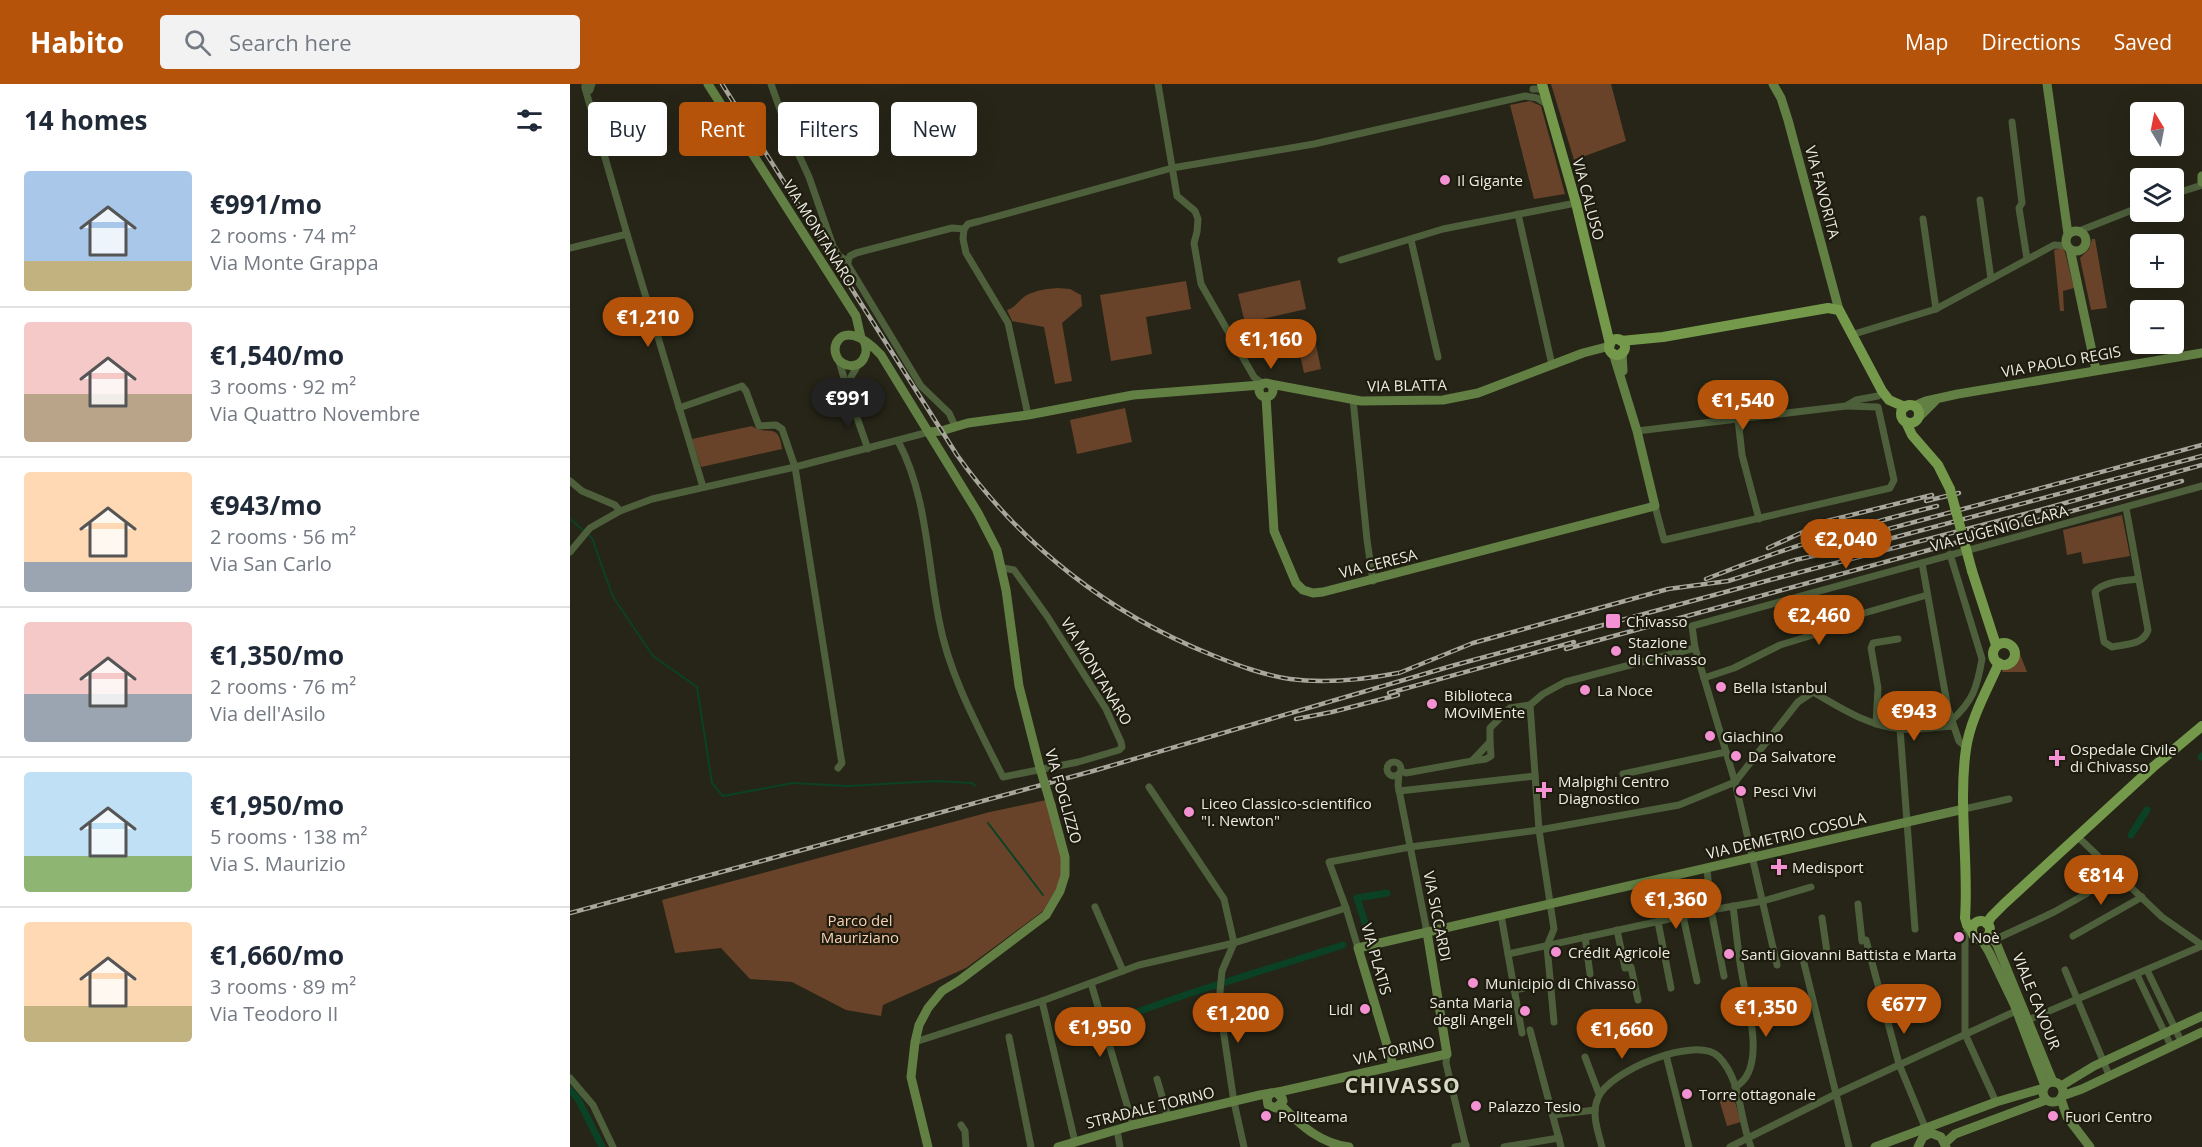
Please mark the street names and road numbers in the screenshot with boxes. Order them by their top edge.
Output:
street label: VIA FAVORITA [1801,143,1845,241]
street label: VIA CALUSO [1568,156,1610,242]
street label: VIA MONTANARO [779,176,861,290]
street label: VIA PAOLO REGIS [2000,341,2122,381]
street label: VIA BLATTA [1367,374,1447,396]
street label: VIA EUGENIO CLARA [1928,500,2070,556]
street label: VIA CERESA [1337,544,1420,582]
street label: VIA MONTANARO [1057,613,1137,729]
street label: VIA FOGLIZZO [1041,746,1087,846]
street label: VIA DEMETRIO COSOLA [1704,807,1868,863]
street label: VIA SICCARDI [1419,869,1457,963]
street label: VIA PLATIS [1357,921,1397,997]
street label: VIALE CAVOUR [2009,950,2066,1053]
street label: VIA TORINO [1351,1031,1437,1069]
street label: STRADALE TORINO [1084,1081,1216,1133]

